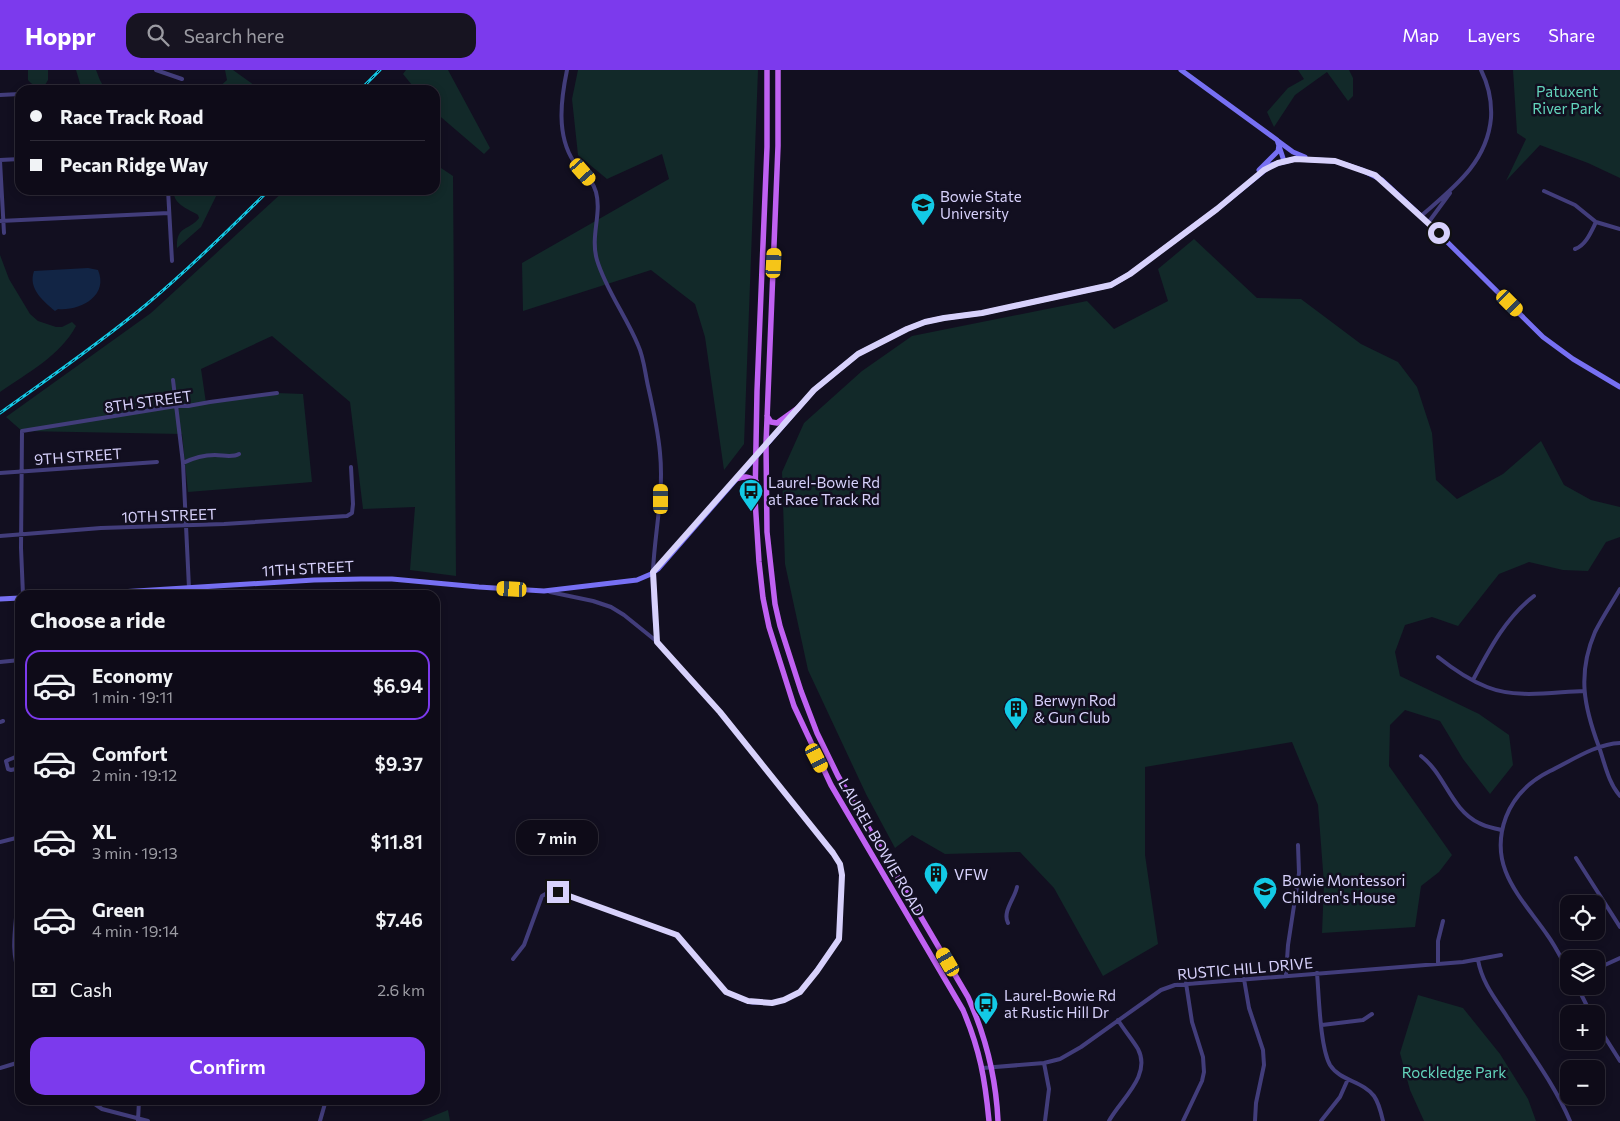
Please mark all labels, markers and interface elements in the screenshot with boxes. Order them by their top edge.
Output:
search box [126,13,476,58]
text: Hoppr [25,21,96,50]
icon: search [144,21,172,49]
text: Search here [184,24,284,47]
text: Map [1402,24,1439,46]
text: Layers [1467,24,1520,46]
text: Share [1548,24,1595,46]
park label: Patuxent River Park [1532,82,1602,117]
text: Race Track Road [60,105,203,128]
text: Pecan Ridge Way [60,153,208,176]
car [567,156,598,188]
place label: Bowie State University [940,187,1022,222]
school or university icon: Bowie State University [910,192,936,226]
route start [1428,222,1450,244]
car [765,248,782,278]
car [1494,287,1525,319]
street label: 8TH STREET [103,386,193,416]
street label: 9TH STREET [33,444,123,468]
place label: Laurel-Bowie Rd at Race Track Rd [768,473,880,508]
bus stop icon: Laurel-Bowie Rd at Race Track Rd [738,478,764,512]
car [653,484,668,514]
street label: 10TH STREET [121,504,217,526]
street label: 11TH STREET [261,557,355,579]
car [496,581,527,597]
text: Choose a ride [30,606,165,633]
icon: car [32,663,77,708]
text: Economy [92,664,173,687]
text: $6.94 [373,674,423,697]
text: 1 min · 19:11 [92,687,173,706]
place label: Berwyn Rod & Gun Club [1034,691,1116,726]
building icon: Berwyn Rod & Gun Club [1003,696,1029,730]
icon: car [32,741,77,786]
car [803,741,830,775]
text: Comfort [92,742,168,765]
text: $9.37 [375,752,423,775]
text: 2 min · 19:12 [92,765,177,784]
street label: LAUREL BOWIE ROAD [835,775,929,919]
icon: car [32,819,77,864]
text: XL [92,820,117,843]
callout: 7 min [517,820,599,854]
text: 7 min [537,828,577,847]
text: $11.81 [371,830,423,853]
text: 3 min · 19:13 [92,843,178,862]
building icon: VFW [923,861,949,895]
place label: VFW [954,865,988,883]
place label: Bowie Montessori Children's House [1282,871,1405,906]
school or university icon: Bowie Montessori Children's House [1252,876,1278,910]
route end [547,881,569,903]
map controls [1560,895,1605,1105]
button: locate [1560,895,1605,940]
icon: car [32,897,77,942]
text: Green [92,898,144,921]
text: $7.46 [375,908,423,931]
text: 4 min · 19:14 [92,921,179,940]
car [934,945,961,979]
button: layers [1560,950,1605,995]
street label: RUSTIC HILL DRIVE [1176,953,1314,983]
icon: cash [30,976,58,1004]
text: Cash [70,978,112,1001]
text: 2.6 km [377,980,425,999]
place label: Laurel-Bowie Rd at Rustic Hill Dr [1004,986,1116,1021]
bus stop icon: Laurel-Bowie Rd at Rustic Hill Dr [973,991,999,1025]
button: + [1560,1005,1605,1050]
button: Confirm [30,1037,425,1095]
button: − [1560,1060,1605,1105]
park label: Rockledge Park [1402,1063,1506,1081]

